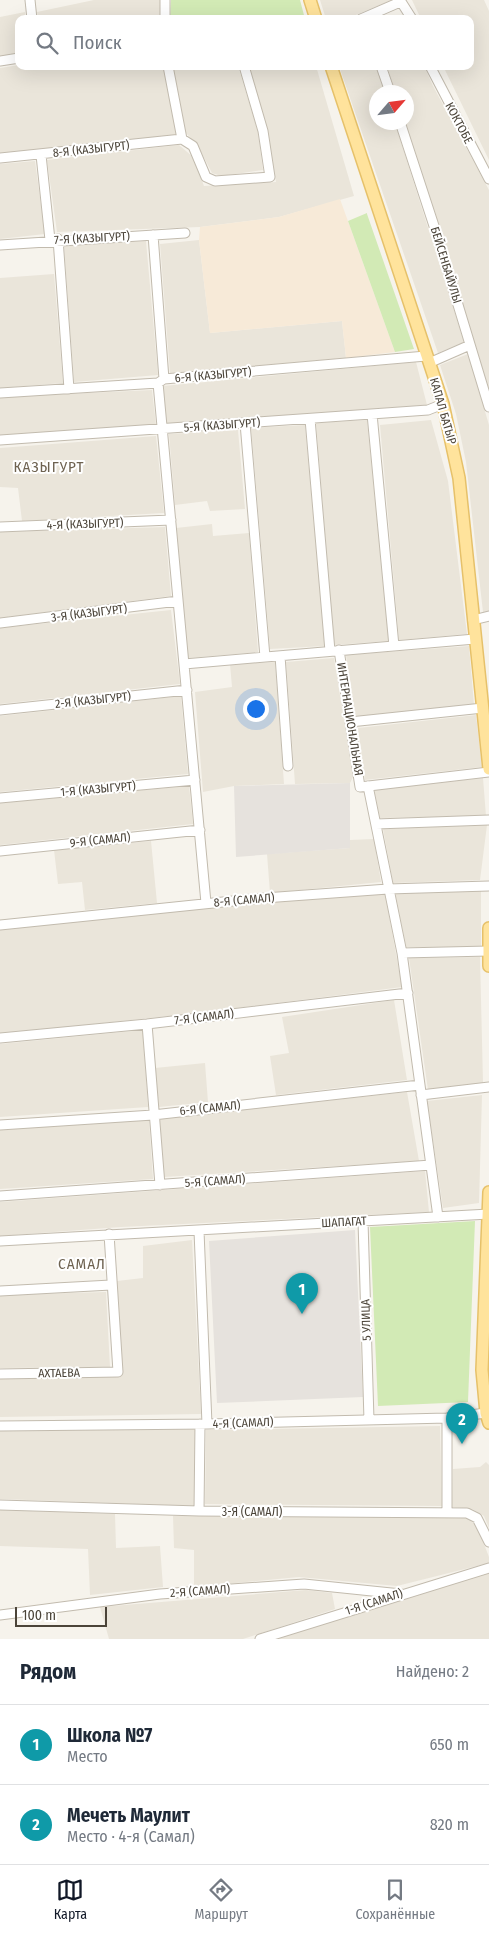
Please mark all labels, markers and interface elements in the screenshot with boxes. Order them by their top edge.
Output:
search box [15,15,474,70]
icon: search [33,29,61,57]
text: Поиск [73,31,122,54]
north arrow [369,85,414,130]
street label: КОКТОБЕ [442,100,476,146]
street label: 8-Я (КАЗЫГУРТ) [52,138,130,160]
street label: БЕЙСЕНБАЙУЛЫ [428,225,465,305]
street label: 7-Я (КАЗЫГУРТ) [54,229,131,247]
street label: 6-Я (КАЗЫГУРТ) [174,365,252,385]
street label: КАПАЛ БАТЫР [427,376,459,446]
street label: 5-Я (КАЗЫГУРТ) [183,415,261,435]
district label: КАЗЫГУРТ [14,458,84,476]
street label: 4-Я (КАЗЫГУРТ) [46,516,124,532]
street label: 3-Я (КАЗЫГУРТ) [50,601,128,625]
street label: ИНТЕРНАЦИОНАЛЬНАЯ [334,661,366,777]
street label: 2-Я (КАЗЫГУРТ) [54,689,132,711]
your location [243,696,269,722]
street label: 1-Я (КАЗЫГУРТ) [60,779,137,799]
street label: 9-Я (САМАЛ) [69,830,131,850]
street label: 8-Я (САМАЛ) [213,890,275,910]
street label: 7-Я (САМАЛ) [173,1006,235,1028]
street label: 6-Я (САМАЛ) [179,1098,242,1118]
street label: 5-Я (САМАЛ) [184,1172,246,1190]
street label: ШАПАГАТ [321,1214,367,1230]
district label: САМАЛ [58,1255,106,1273]
pin: 1 [286,1273,318,1314]
street label: 5 УЛИЦА [358,1298,374,1341]
street label: АХТАЕВА [38,1366,81,1380]
pin: 2 [446,1403,478,1444]
street label: 4-Я (САМАЛ) [212,1415,274,1431]
street label: 3-Я (САМАЛ) [222,1505,283,1519]
street label: 2-Я (САМАЛ) [169,1582,231,1600]
street label: 1-Я (САМАЛ) [343,1586,405,1618]
scale bar [15,1604,108,1627]
text: 100 m [22,1607,56,1624]
text: Рядом [20,1659,76,1685]
text: Найдено: 2 [396,1662,469,1681]
text: Школа №7 [67,1724,152,1747]
text: 1 [33,1735,39,1754]
text: 650 m [429,1735,469,1754]
text: Место [67,1747,108,1766]
text: Мечеть Маулит [67,1804,190,1827]
text: 2 [32,1815,40,1834]
text: 820 m [430,1815,469,1834]
text: Место · 4-я (Самал) [67,1827,195,1846]
tab: Карта [54,1876,87,1923]
tab: Маршрут [194,1876,248,1923]
tab: Сохранённые [355,1876,435,1923]

